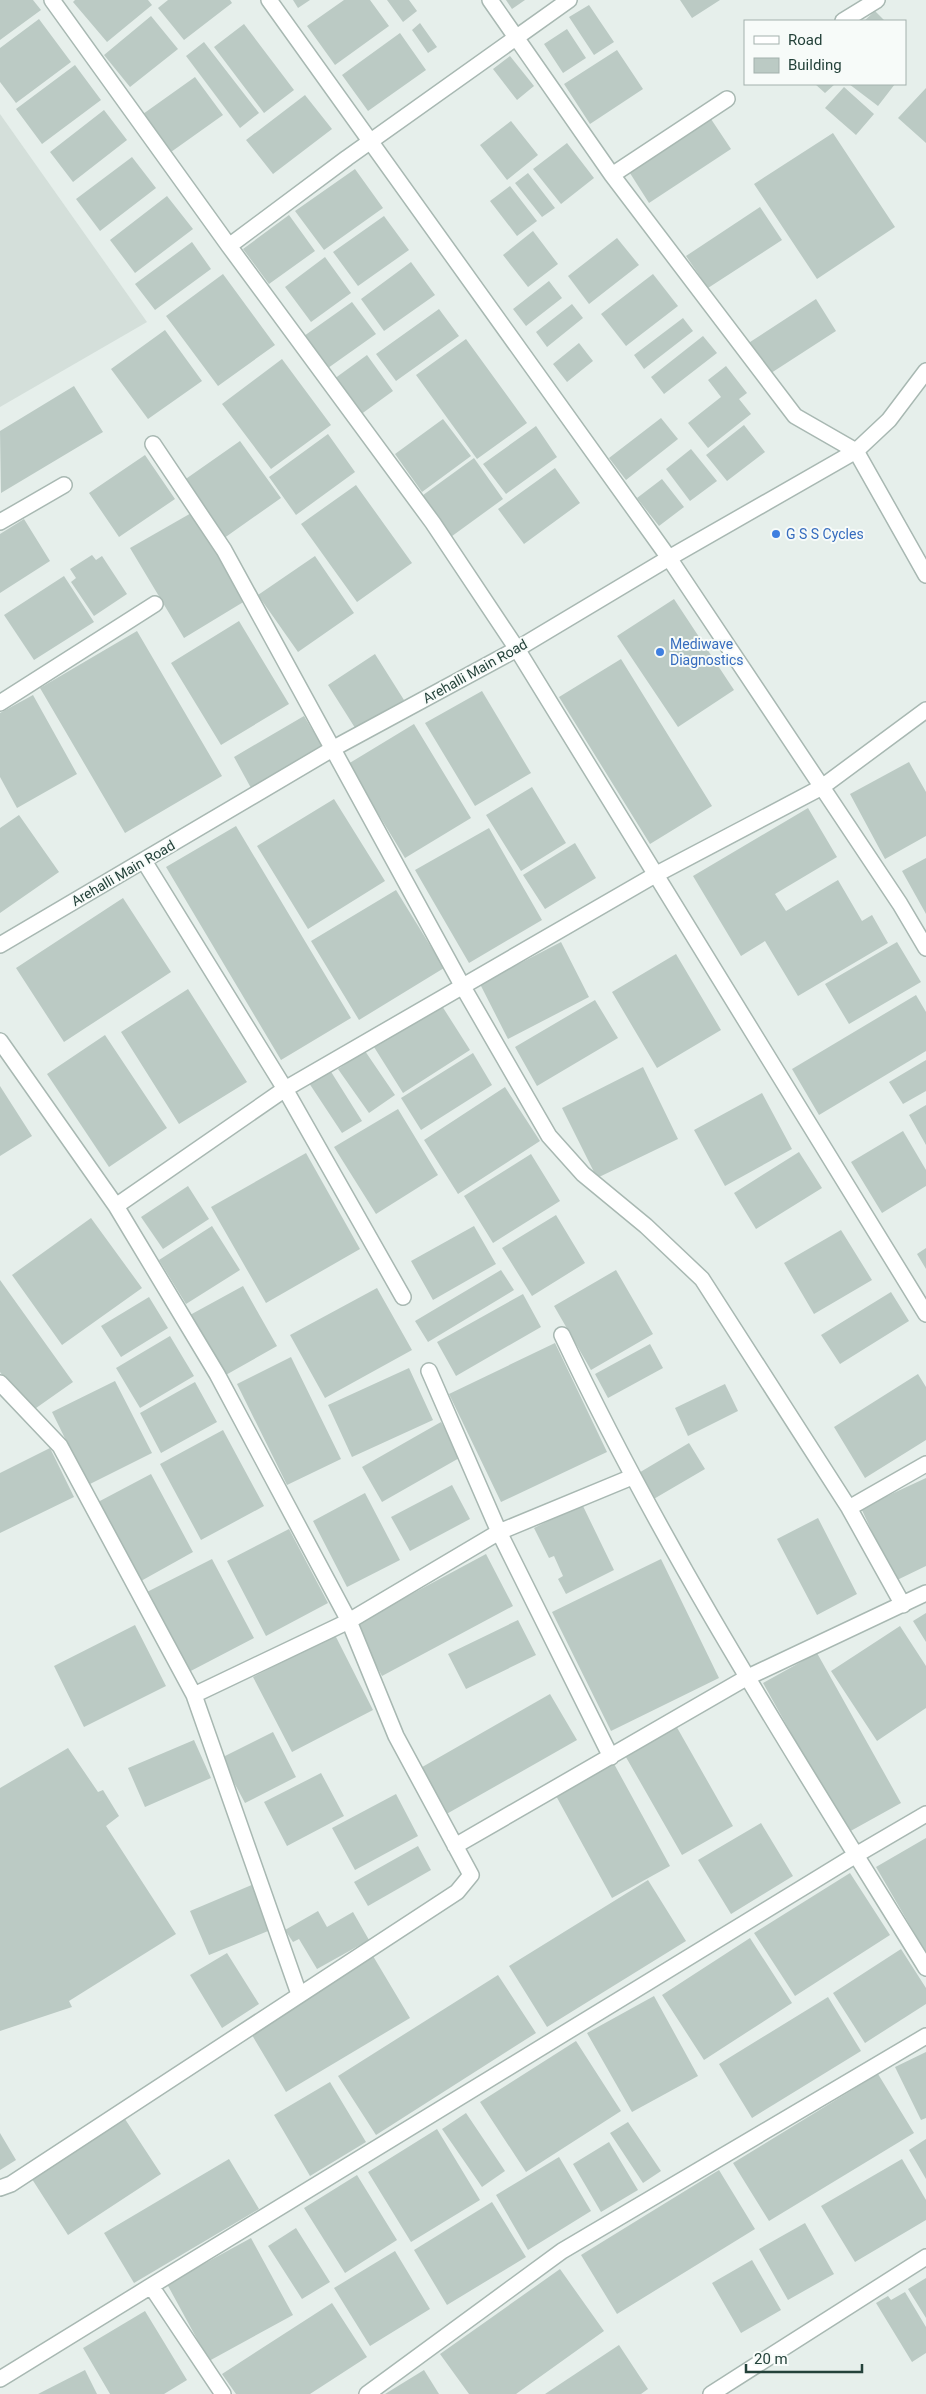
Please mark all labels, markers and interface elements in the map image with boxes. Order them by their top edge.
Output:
legend [744,20,906,85]
text: Road [788,31,822,49]
text: Building [788,56,842,74]
place label: G S S Cycles [786,526,864,542]
marker: G S S Cycles [770,528,782,540]
street label: Arehalli Main Road [420,636,530,706]
place label: Mediwave Diagnostics [670,636,744,668]
marker: Mediwave Diagnostics [654,646,666,658]
street label: Arehalli Main Road [68,837,178,909]
scale bar [746,2342,862,2374]
text: 20 m [754,2350,788,2368]

